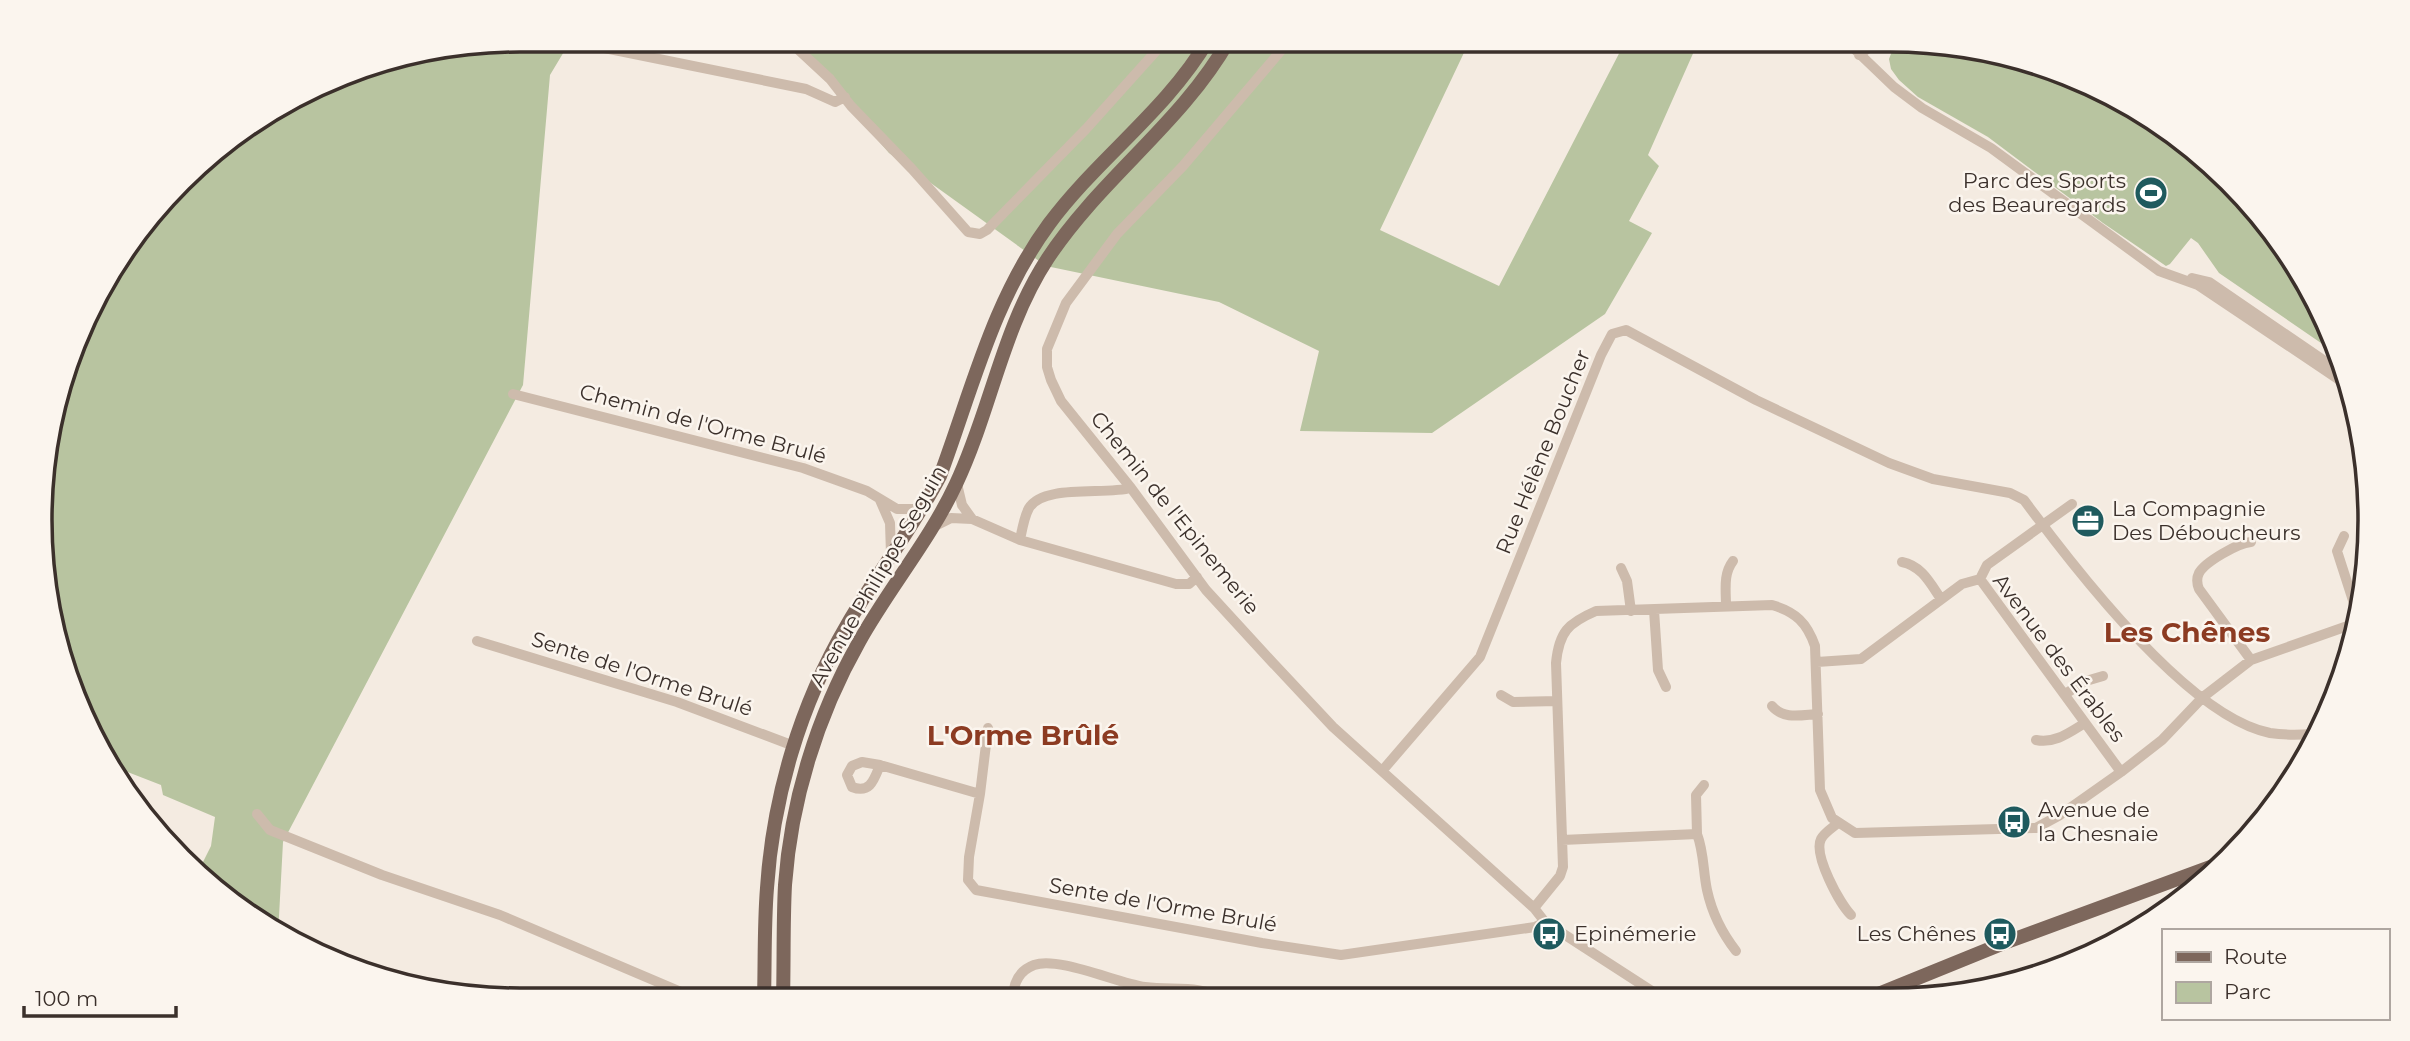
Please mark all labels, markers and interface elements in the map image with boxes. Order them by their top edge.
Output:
place label: Parc des Sports des Beauregards [1948,168,2126,217]
sports icon: Parc des Sports des Beauregards [2132,174,2170,212]
street label: Rue Hélène Boucher [1490,346,1595,558]
street label: Chemin de l'Orme Brulé [577,379,829,469]
street label: Chemin de l'Epinemerie [1086,406,1265,619]
street label: Avenue Philippe Seguin [804,461,951,691]
place label: La Compagnie Des Déboucheurs [2112,496,2301,545]
office icon: La Compagnie Des Déboucheurs [2069,502,2107,540]
street label: Avenue des Érables [1988,569,2131,747]
district label: Les Chênes [2104,615,2270,649]
street label: Sente de l'Orme Brulé [528,626,756,721]
district label: L'Orme Brûlé [927,718,1119,752]
place label: Avenue de la Chesnaie [2038,797,2158,846]
bus stop icon: Avenue de la Chesnaie [1995,803,2033,841]
street label: Sente de l'Orme Brulé [1047,872,1279,937]
bus stop icon: Epinémerie [1530,915,1568,953]
bus stop icon: Les Chênes [1981,915,2019,953]
place label: Epinémerie [1574,921,1696,946]
place label: Les Chênes [1856,921,1976,946]
legend [2162,929,2389,1020]
text: Route [2224,944,2287,969]
scale bar [24,974,177,1018]
text: Parc [2224,979,2271,1004]
text: 100 m [35,986,98,1011]

